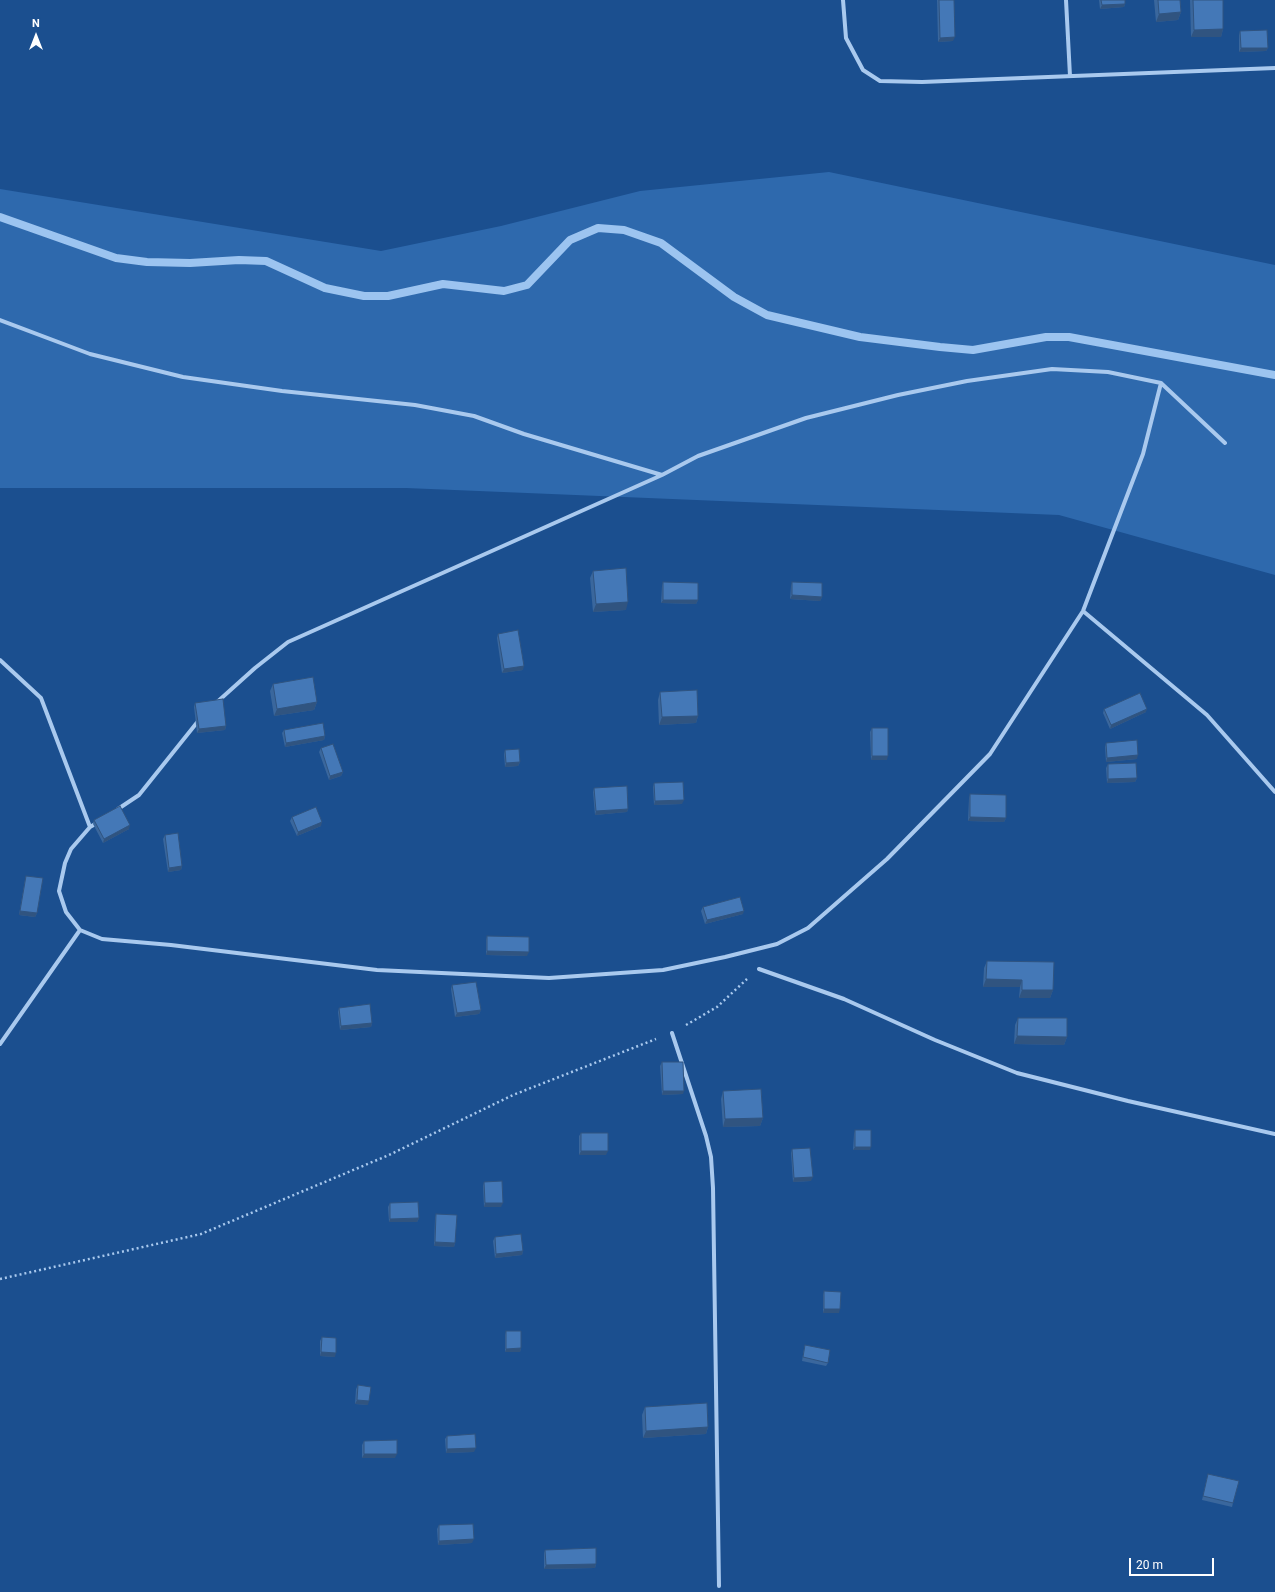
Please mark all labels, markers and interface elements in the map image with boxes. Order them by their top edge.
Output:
north arrow [16,16,56,56]
text: N [32,17,40,30]
scale bar [1131,1550,1216,1576]
text: 20 m [1136,1558,1163,1572]

